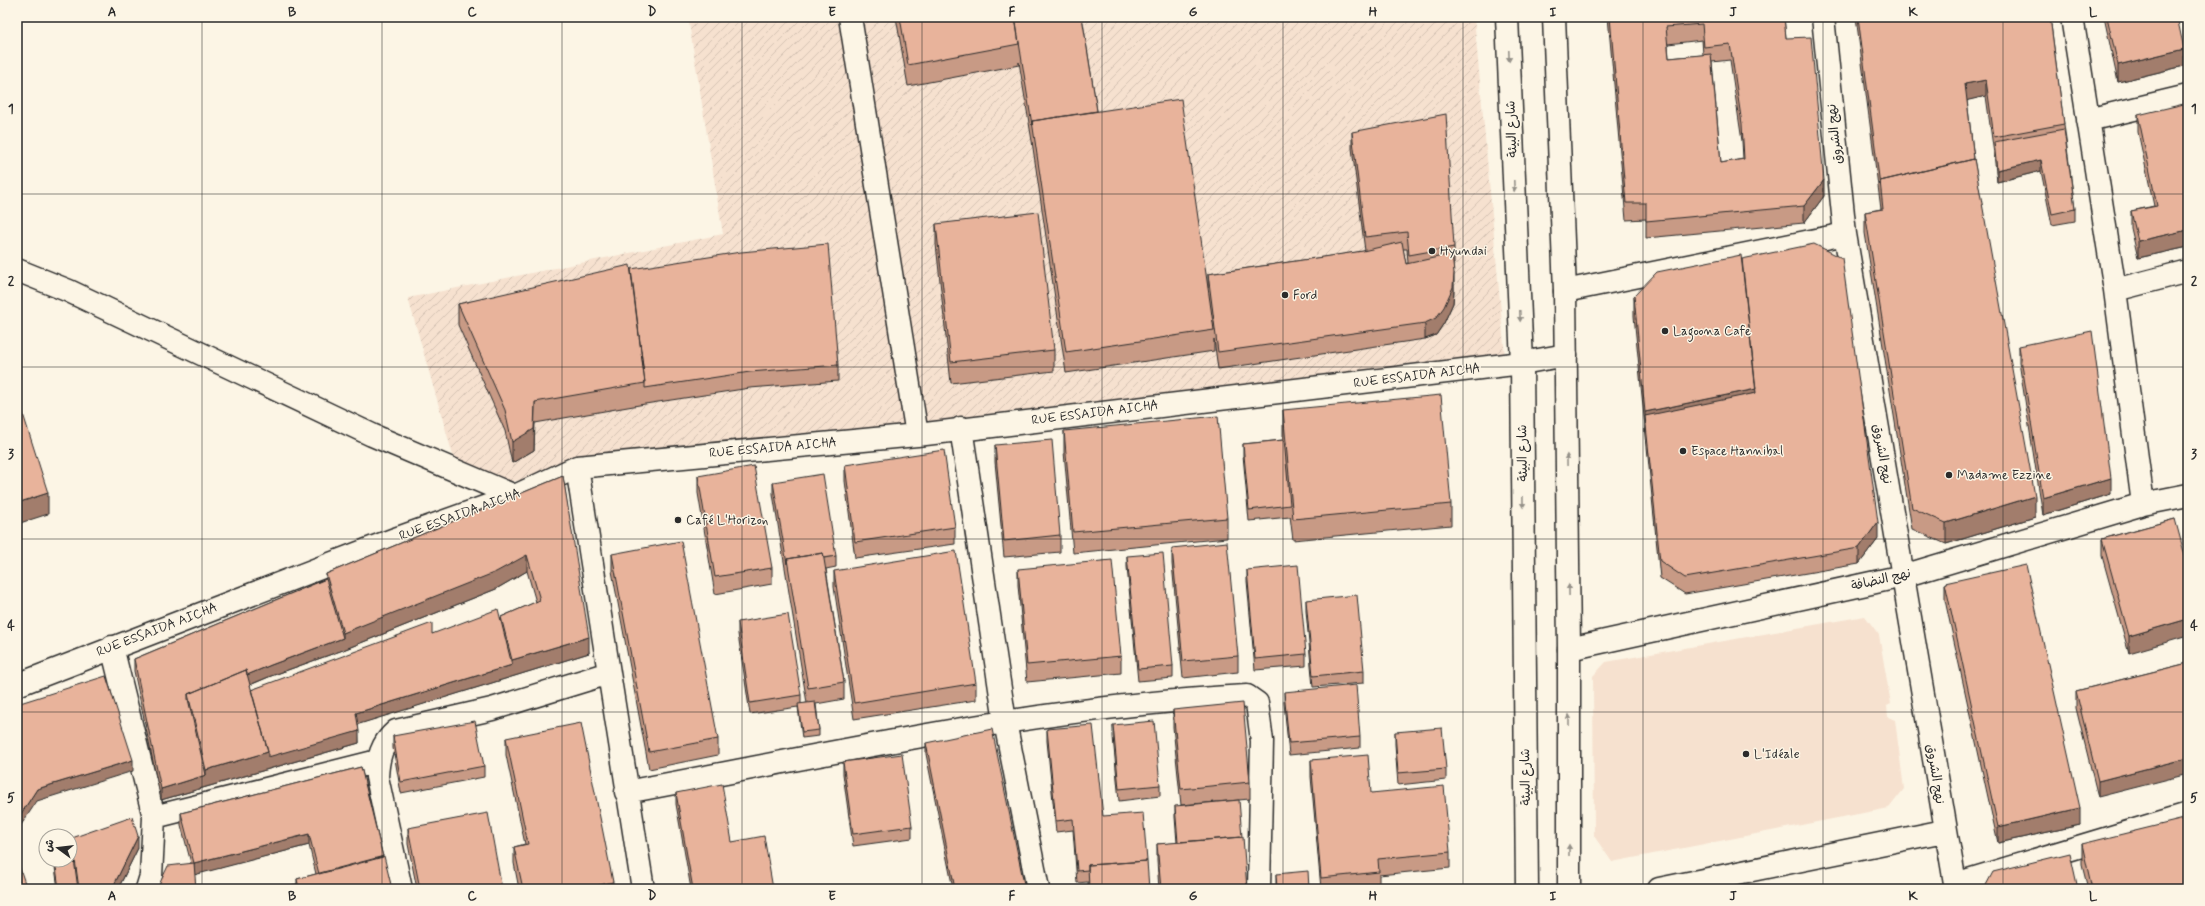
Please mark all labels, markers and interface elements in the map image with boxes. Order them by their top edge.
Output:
text: A [108,4,116,21]
text: B [288,4,297,21]
text: C [467,4,477,21]
text: D [648,4,657,21]
text: E [828,4,836,21]
text: F [1009,4,1016,21]
text: G [1189,4,1198,21]
text: H [1369,4,1378,21]
text: I [1550,4,1557,21]
text: J [1729,4,1737,21]
text: K [1908,4,1918,21]
text: L [2089,4,2098,21]
one-way arrow [1505,50,1512,62]
street label: شارع البيئة [1503,100,1521,158]
text: 1 [8,101,14,118]
text: 1 [2191,101,2197,118]
street label: نهج الشروق [1823,103,1847,165]
one-way arrow [1511,180,1517,193]
place label: Hyundai [1440,243,1487,260]
marker: Hyundai [1427,246,1437,256]
text: 2 [8,273,15,290]
text: 2 [2191,273,2198,290]
place label: Ford [1293,287,1317,304]
marker: Ford [1280,290,1290,300]
one-way arrow [1516,310,1523,322]
place label: Lagoona Cafe [1673,323,1751,342]
marker: Lagoona Cafe [1660,326,1670,336]
street label: RUE ESSAIDA AICHA [1352,360,1482,392]
street label: RUE ESSAIDA AICHA [1030,397,1160,429]
street label: نهج الشروق [1868,423,1896,485]
street label: شارع البيئة [1514,424,1532,482]
street label: RUE ESSAIDA AICHA [708,434,838,462]
place label: Espace Hannibal [1691,443,1783,460]
text: 3 [8,446,14,463]
marker: Espace Hannibal [1678,446,1688,456]
text: 3 [2191,446,2197,463]
one-way arrow [1564,453,1570,466]
place label: Madame Ezzine [1957,467,2052,484]
marker: Madame Ezzine [1944,470,1954,480]
street label: RUE ESSAIDA AICHA [397,485,523,545]
one-way arrow [1520,496,1526,509]
place label: Café L'Horizon [686,512,768,529]
marker: Café L'Horizon [673,515,683,525]
street label: نهج النضافة [1849,565,1913,595]
one-way arrow [1565,584,1572,596]
street label: RUE ESSAIDA AICHA [94,599,220,661]
text: 4 [7,618,15,635]
text: 4 [2190,618,2198,635]
one-way arrow [1566,713,1572,726]
street label: نهج الشروق [1922,743,1948,805]
place label: L'Idéale [1754,746,1800,763]
street label: شارع البيئة [1517,748,1535,806]
marker: L'Idéale [1741,749,1751,759]
text: 5 [7,790,15,807]
text: 5 [2190,790,2198,807]
north arrow [38,828,78,868]
text: ش [41,838,58,853]
one-way arrow [1566,843,1572,856]
text: A [108,888,116,905]
text: B [288,888,297,905]
text: C [467,888,477,905]
text: D [648,888,657,905]
text: E [828,888,836,905]
text: F [1009,888,1016,905]
text: G [1189,888,1198,905]
text: H [1369,888,1378,905]
text: I [1550,888,1557,905]
text: J [1729,888,1737,905]
text: K [1908,888,1918,905]
text: L [2089,888,2098,905]

